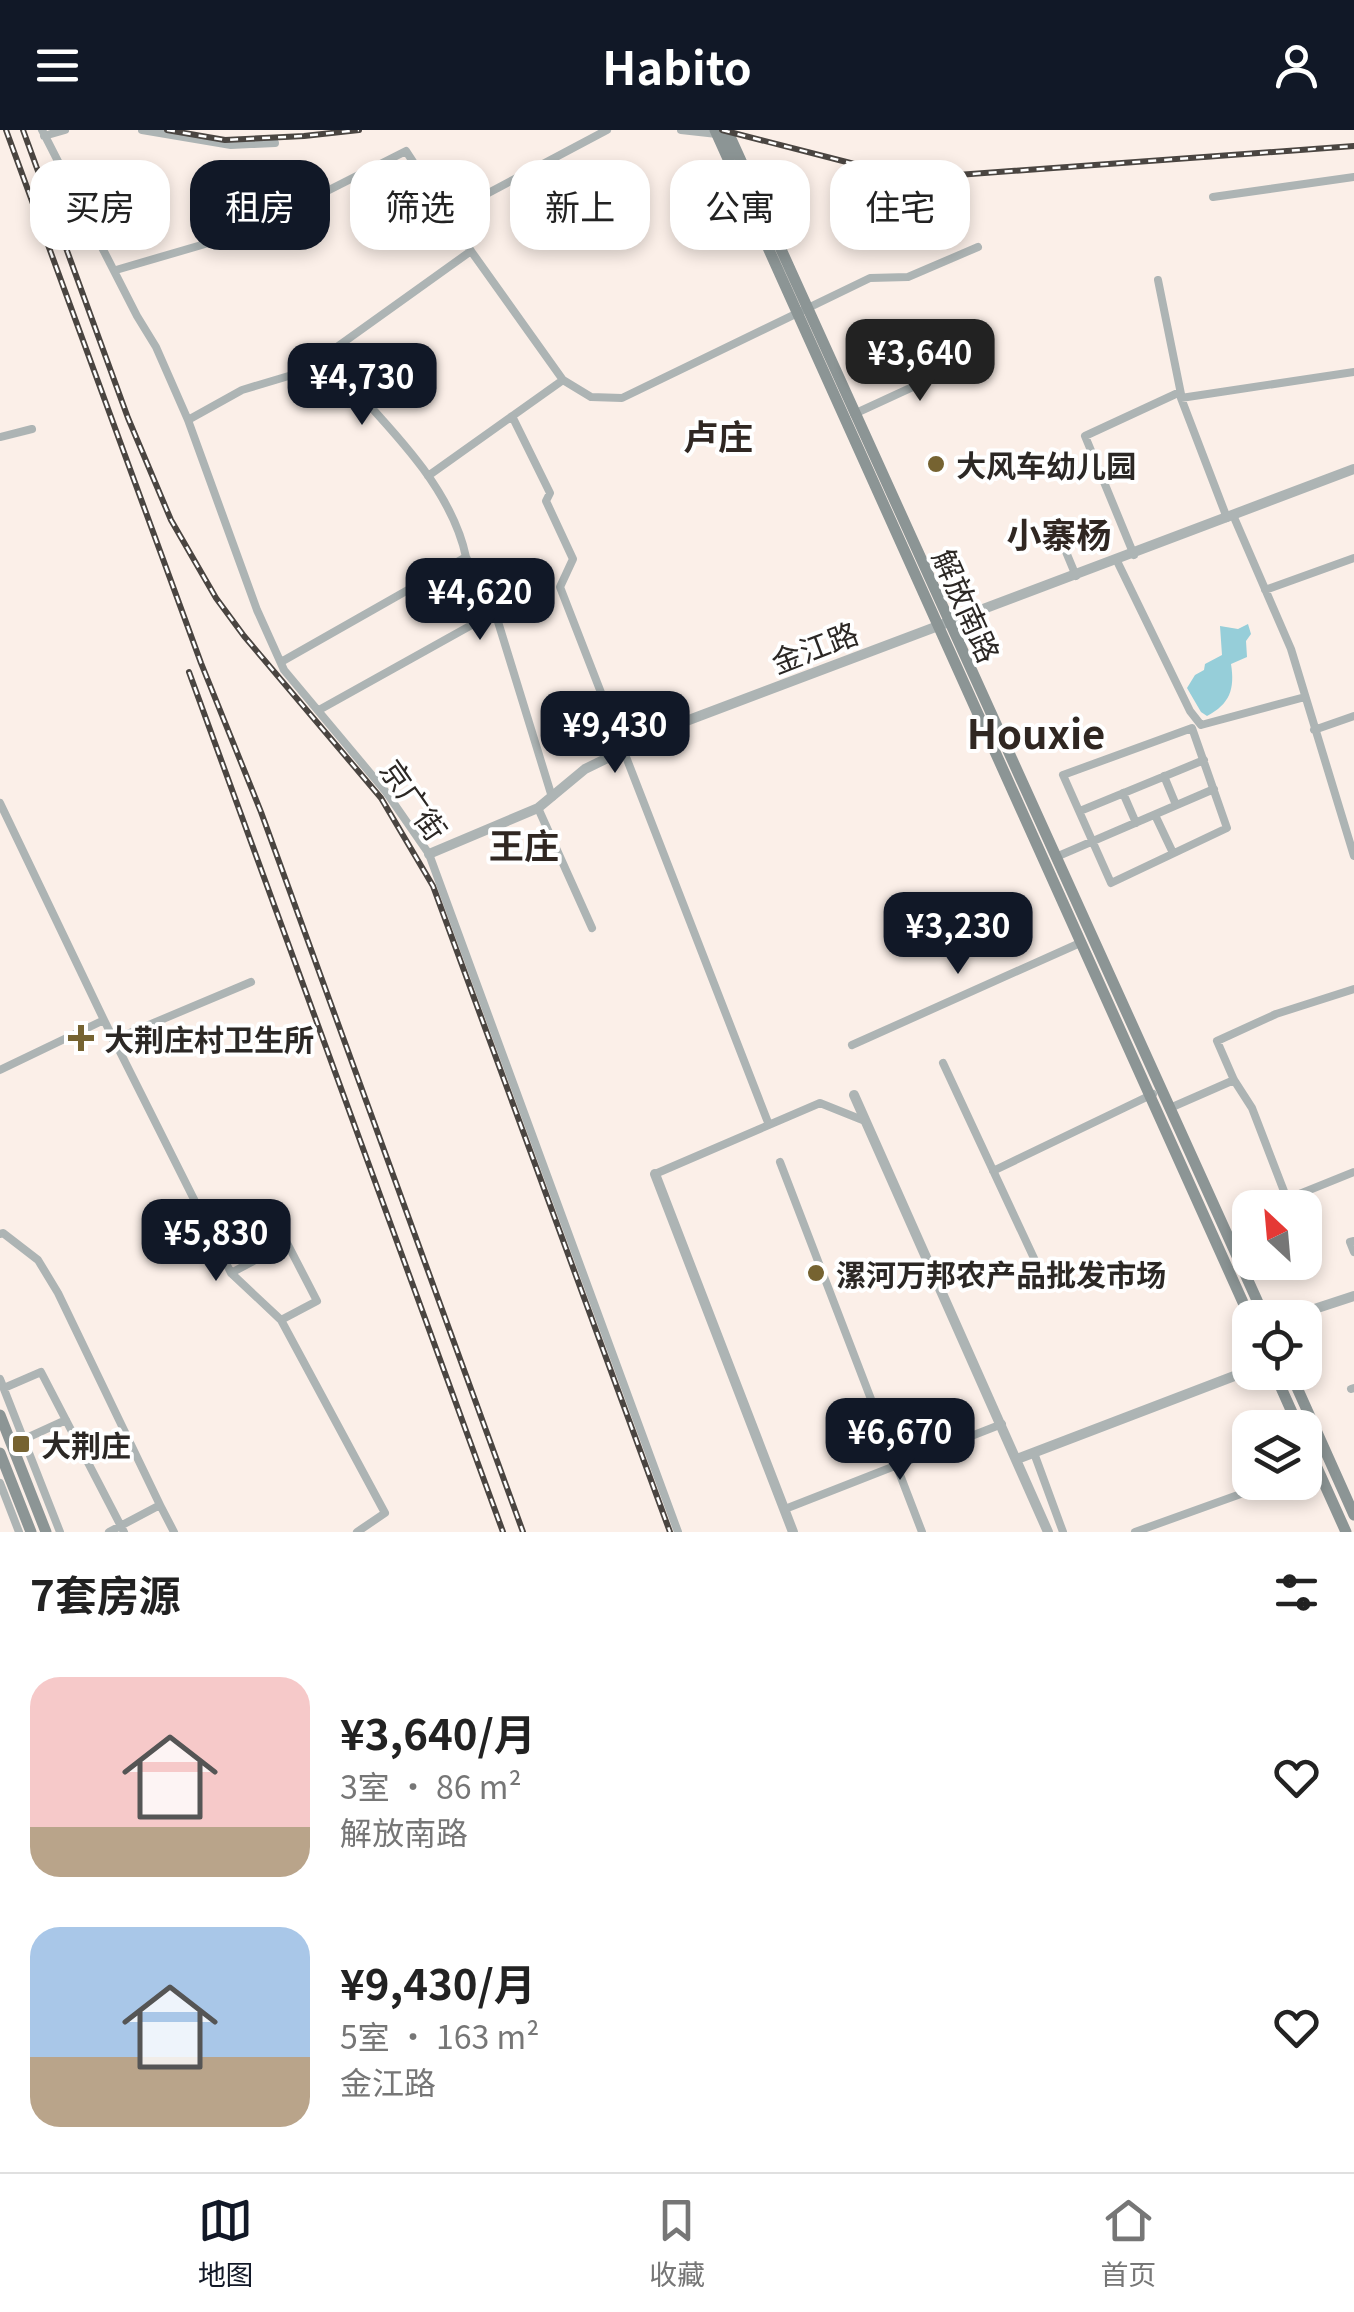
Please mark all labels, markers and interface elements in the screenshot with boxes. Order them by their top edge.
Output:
text: Habito [602,33,752,98]
icon: menu [30,38,85,93]
icon: person [1269,38,1324,93]
chip: 买房 [30,160,170,250]
chip: 租房 [190,160,330,250]
chip: 筛选 [350,160,490,250]
chip: 新上 [510,160,650,250]
chip: 公寓 [670,160,810,250]
chip: 住宅 [830,160,970,250]
pin: ¥3,640 [839,319,1001,404]
text: ¥3,640 [868,328,972,374]
pin: ¥4,730 [281,343,443,428]
text: ¥4,730 [310,352,414,398]
district label: 卢庄 [683,409,753,460]
place label: 大风车幼儿园 [956,442,1136,486]
marker: 大风车幼儿园 [925,453,947,475]
district label: 小寨杨 [1006,507,1112,558]
street label: 解放南路 [923,541,1013,669]
pin: ¥4,620 [399,558,561,643]
text: ¥4,620 [428,567,532,613]
street label: 金江路 [764,609,864,683]
pin: ¥9,430 [534,691,696,776]
text: ¥9,430 [563,700,667,746]
district label: Houxie [967,703,1105,761]
street label: 京广街 [371,750,459,848]
district label: 王庄 [489,818,559,869]
pin: ¥3,230 [877,892,1039,977]
text: ¥3,230 [906,901,1010,947]
place label: 大荆庄村卫生所 [104,1016,314,1060]
marker: 大荆庄村卫生所 [68,1025,94,1051]
north arrow [1232,1190,1322,1280]
map controls [1232,1190,1322,1500]
pin: ¥5,830 [135,1199,297,1284]
text: ¥5,830 [164,1208,268,1254]
place label: 漯河万邦农产品批发市场 [836,1251,1166,1295]
marker: 漯河万邦农产品批发市场 [805,1262,827,1284]
button: locate [1232,1300,1322,1390]
pin: ¥6,670 [819,1398,981,1483]
text: ¥6,670 [848,1407,952,1453]
button: layers [1232,1410,1322,1500]
place label: 大荆庄 [41,1422,131,1466]
marker: 大荆庄 [10,1433,32,1455]
text: 7套房源 [30,1562,181,1623]
icon: filters [1269,1565,1324,1620]
text: ¥3,640/月 [340,1701,536,1762]
icon: home [110,1717,230,1837]
icon: heart [1269,1750,1324,1805]
text: 3室 · 86 m² [340,1762,522,1808]
text: 解放南路 [340,1808,468,1854]
text: ¥9,430/月 [340,1951,536,2012]
icon: home [110,1967,230,2087]
icon: heart [1269,2000,1324,2055]
text: 5室 · 163 m² [340,2012,539,2058]
text: 金江路 [340,2058,436,2104]
tab: 地图 [198,2193,254,2293]
tab: 收藏 [649,2193,705,2293]
tab: 首页 [1100,2193,1156,2293]

